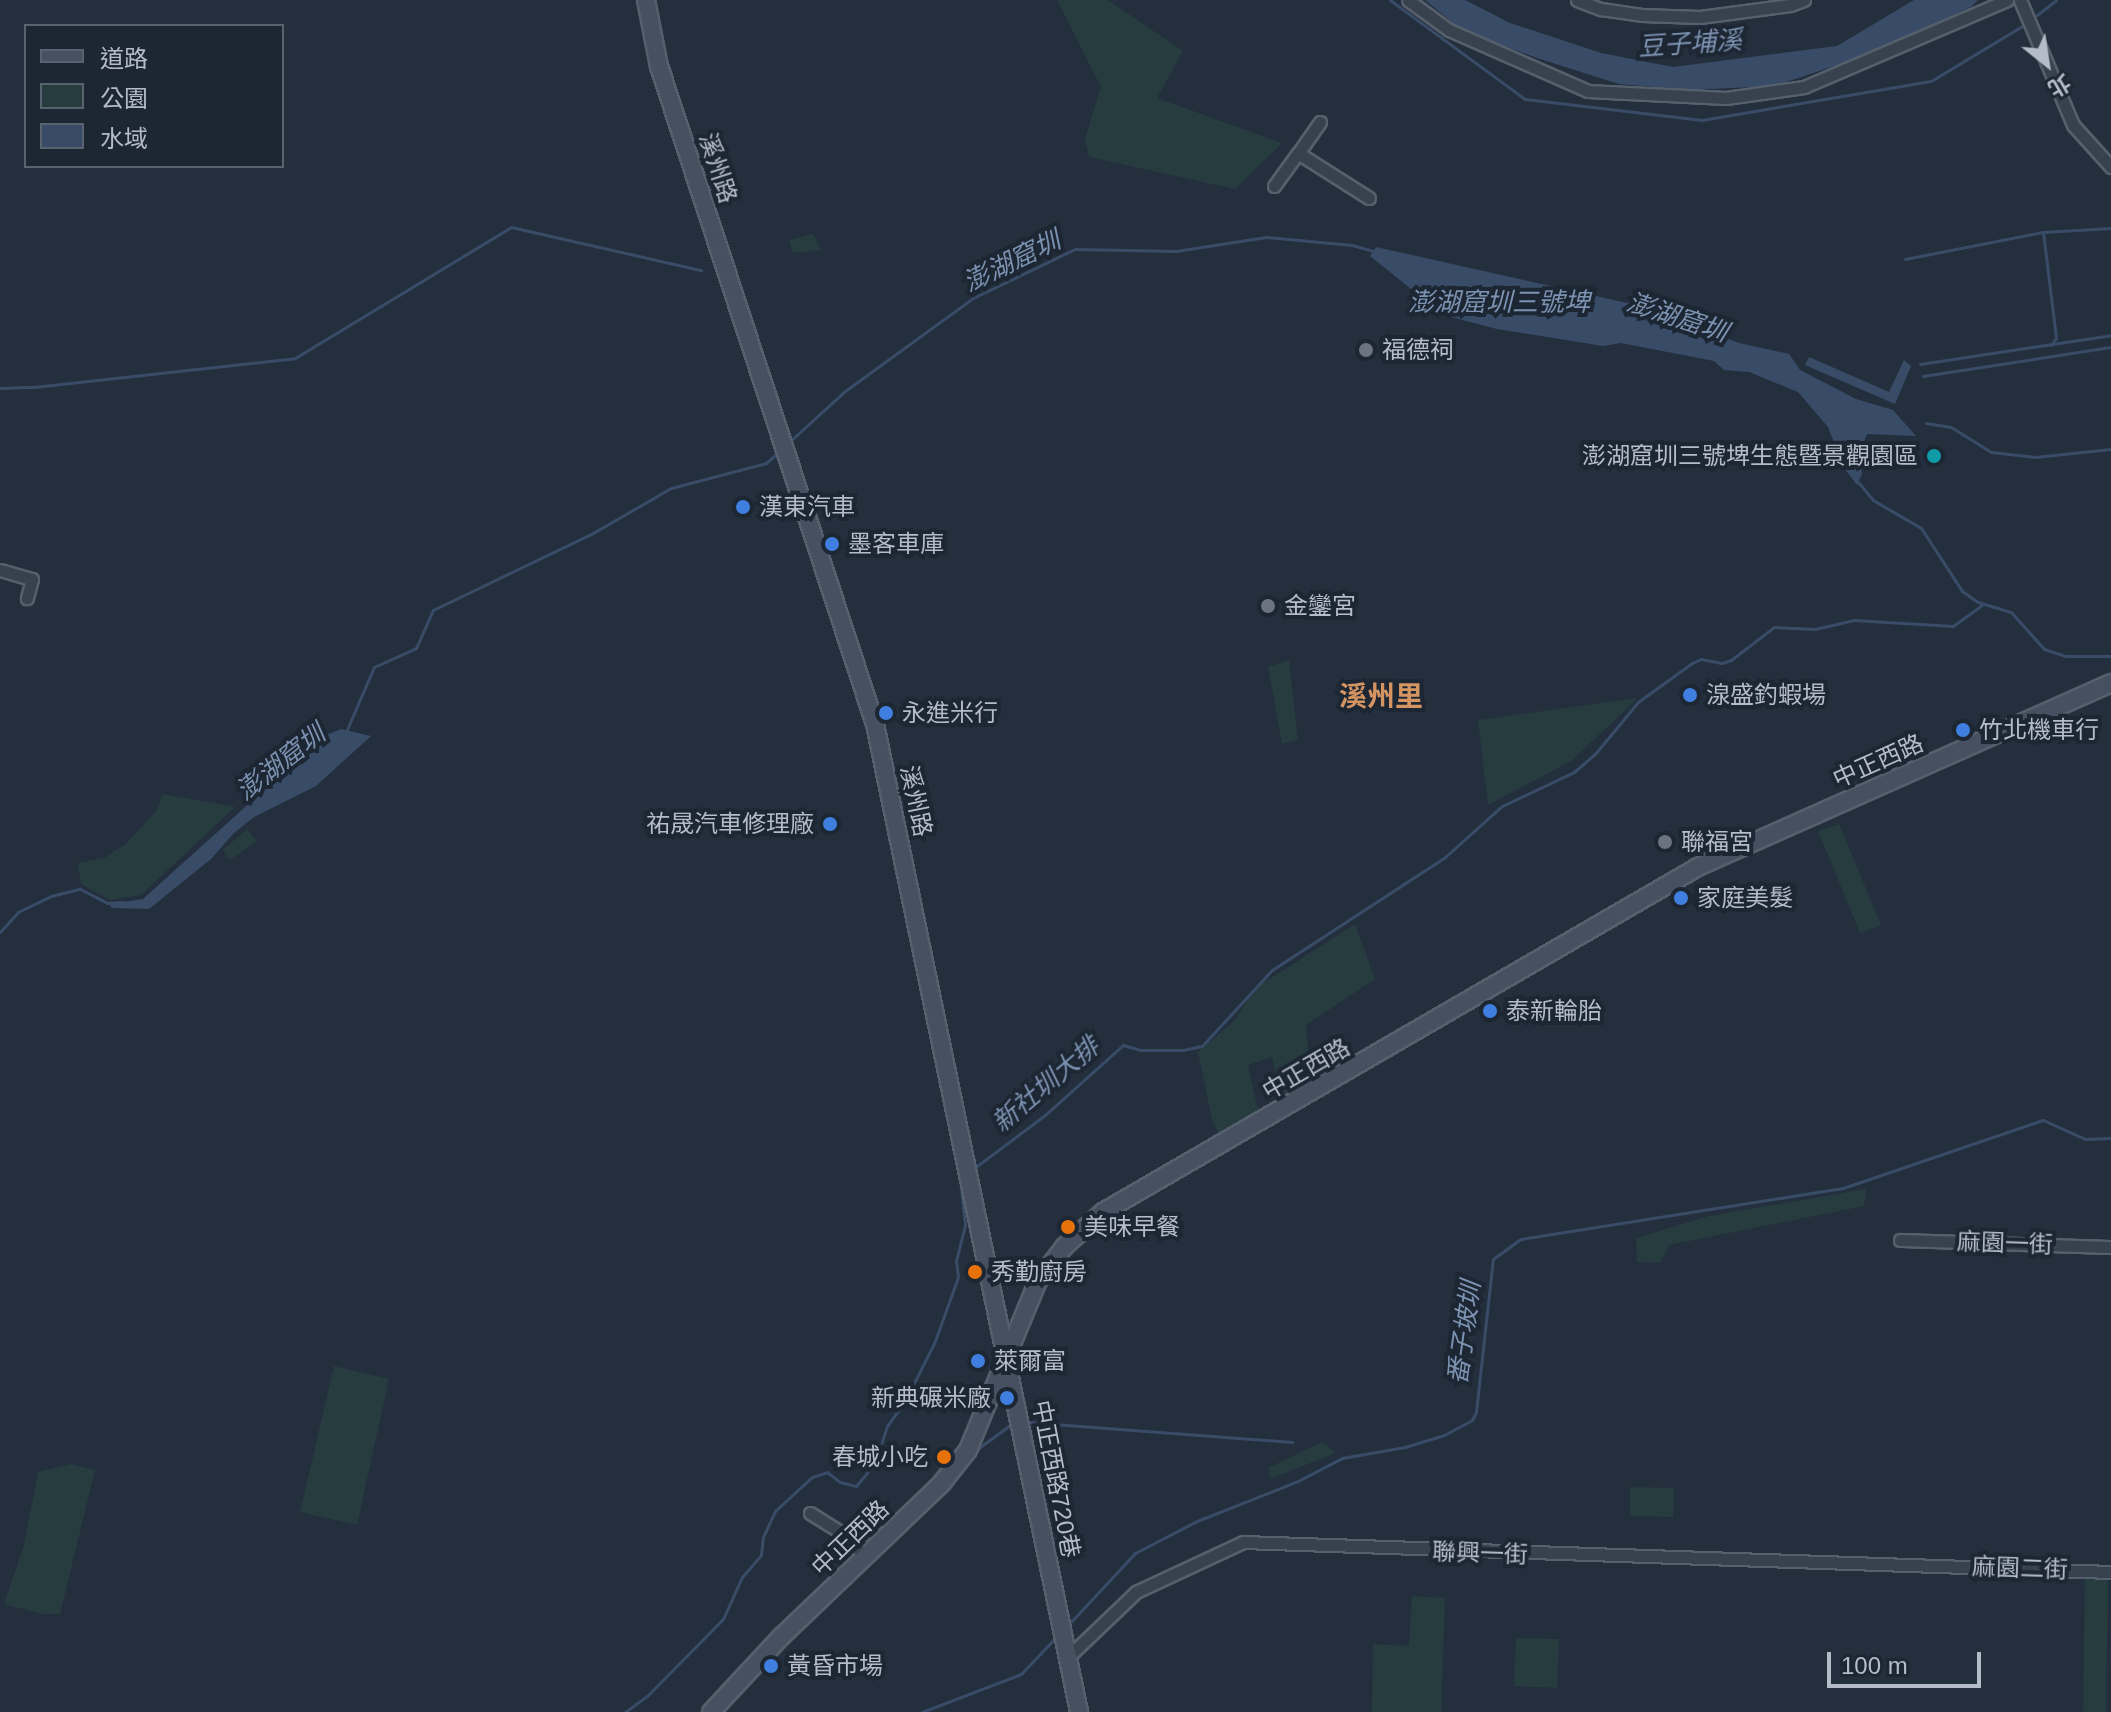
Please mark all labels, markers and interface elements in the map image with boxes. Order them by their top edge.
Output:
legend [24,24,284,168]
north arrow [2007,24,2087,104]
water label: 豆子埔溪 [1637,25,1743,63]
text: 道路 [100,45,148,72]
text: 北 [2043,69,2075,102]
text: 公園 [100,85,148,112]
text: 水域 [100,125,148,152]
street label: 溪州路 [693,129,743,207]
water label: 澎湖窟圳 [958,225,1066,299]
water label: 澎湖窟圳三號埤 [1408,287,1590,319]
water label: 澎湖窟圳 [1623,287,1731,349]
place label: 福德祠 [1382,336,1454,364]
marker: 福德祠 [1357,341,1375,359]
place label: 澎湖窟圳三號埤生態暨景觀園區 [1582,442,1918,470]
marker: 澎湖窟圳三號埤生態暨景觀園區 [1925,447,1943,465]
place label: 漢東汽車 [759,493,855,521]
marker: 漢東汽車 [734,498,752,516]
place label: 墨客車庫 [848,530,944,558]
marker: 墨客車庫 [823,535,841,553]
place label: 金鑾宮 [1284,592,1356,620]
marker: 金鑾宮 [1259,597,1277,615]
district label: 溪州里 [1339,680,1423,714]
place label: 湶盛釣蝦場 [1706,681,1826,709]
marker: 湶盛釣蝦場 [1681,686,1699,704]
place label: 永進米行 [902,699,998,727]
marker: 永進米行 [877,704,895,722]
place label: 竹北機車行 [1979,716,2099,744]
water label: 澎湖窟圳 [230,719,332,807]
marker: 竹北機車行 [1954,721,1972,739]
street label: 中正西路 [1828,728,1928,794]
street label: 溪州路 [894,763,938,839]
place label: 祐晟汽車修理廠 [646,810,814,838]
marker: 祐晟汽車修理廠 [821,815,839,833]
place label: 聯福宮 [1681,828,1753,856]
marker: 聯福宮 [1656,833,1674,851]
place label: 家庭美髮 [1697,884,1793,912]
marker: 家庭美髮 [1672,889,1690,907]
place label: 泰新輪胎 [1506,997,1602,1025]
marker: 泰新輪胎 [1481,1002,1499,1020]
water label: 新社圳大排 [986,1031,1106,1139]
street label: 中正西路 [1257,1033,1355,1105]
place label: 美味早餐 [1084,1213,1180,1241]
marker: 美味早餐 [1059,1218,1077,1236]
street label: 麻園一街 [1957,1227,2053,1259]
place label: 秀勤廚房 [991,1258,1087,1286]
marker: 秀勤廚房 [966,1263,984,1281]
water label: 番子坡圳 [1442,1279,1488,1387]
place label: 萊爾富 [994,1347,1066,1375]
marker: 萊爾富 [969,1352,987,1370]
place label: 新典碾米廠 [871,1384,991,1412]
marker: 新典碾米廠 [998,1389,1016,1407]
street label: 中正西路720巷 [1027,1398,1085,1560]
place label: 春城小吃 [832,1443,928,1471]
marker: 春城小吃 [935,1448,953,1466]
street label: 中正西路 [805,1494,895,1582]
street label: 聯興一街 [1432,1537,1528,1569]
street label: 麻園二街 [1972,1552,2068,1584]
scale bar [1831,1636,1985,1686]
place label: 黃昏市場 [787,1652,883,1680]
text: 100 m [1841,1652,1908,1679]
marker: 黃昏市場 [762,1657,780,1675]

